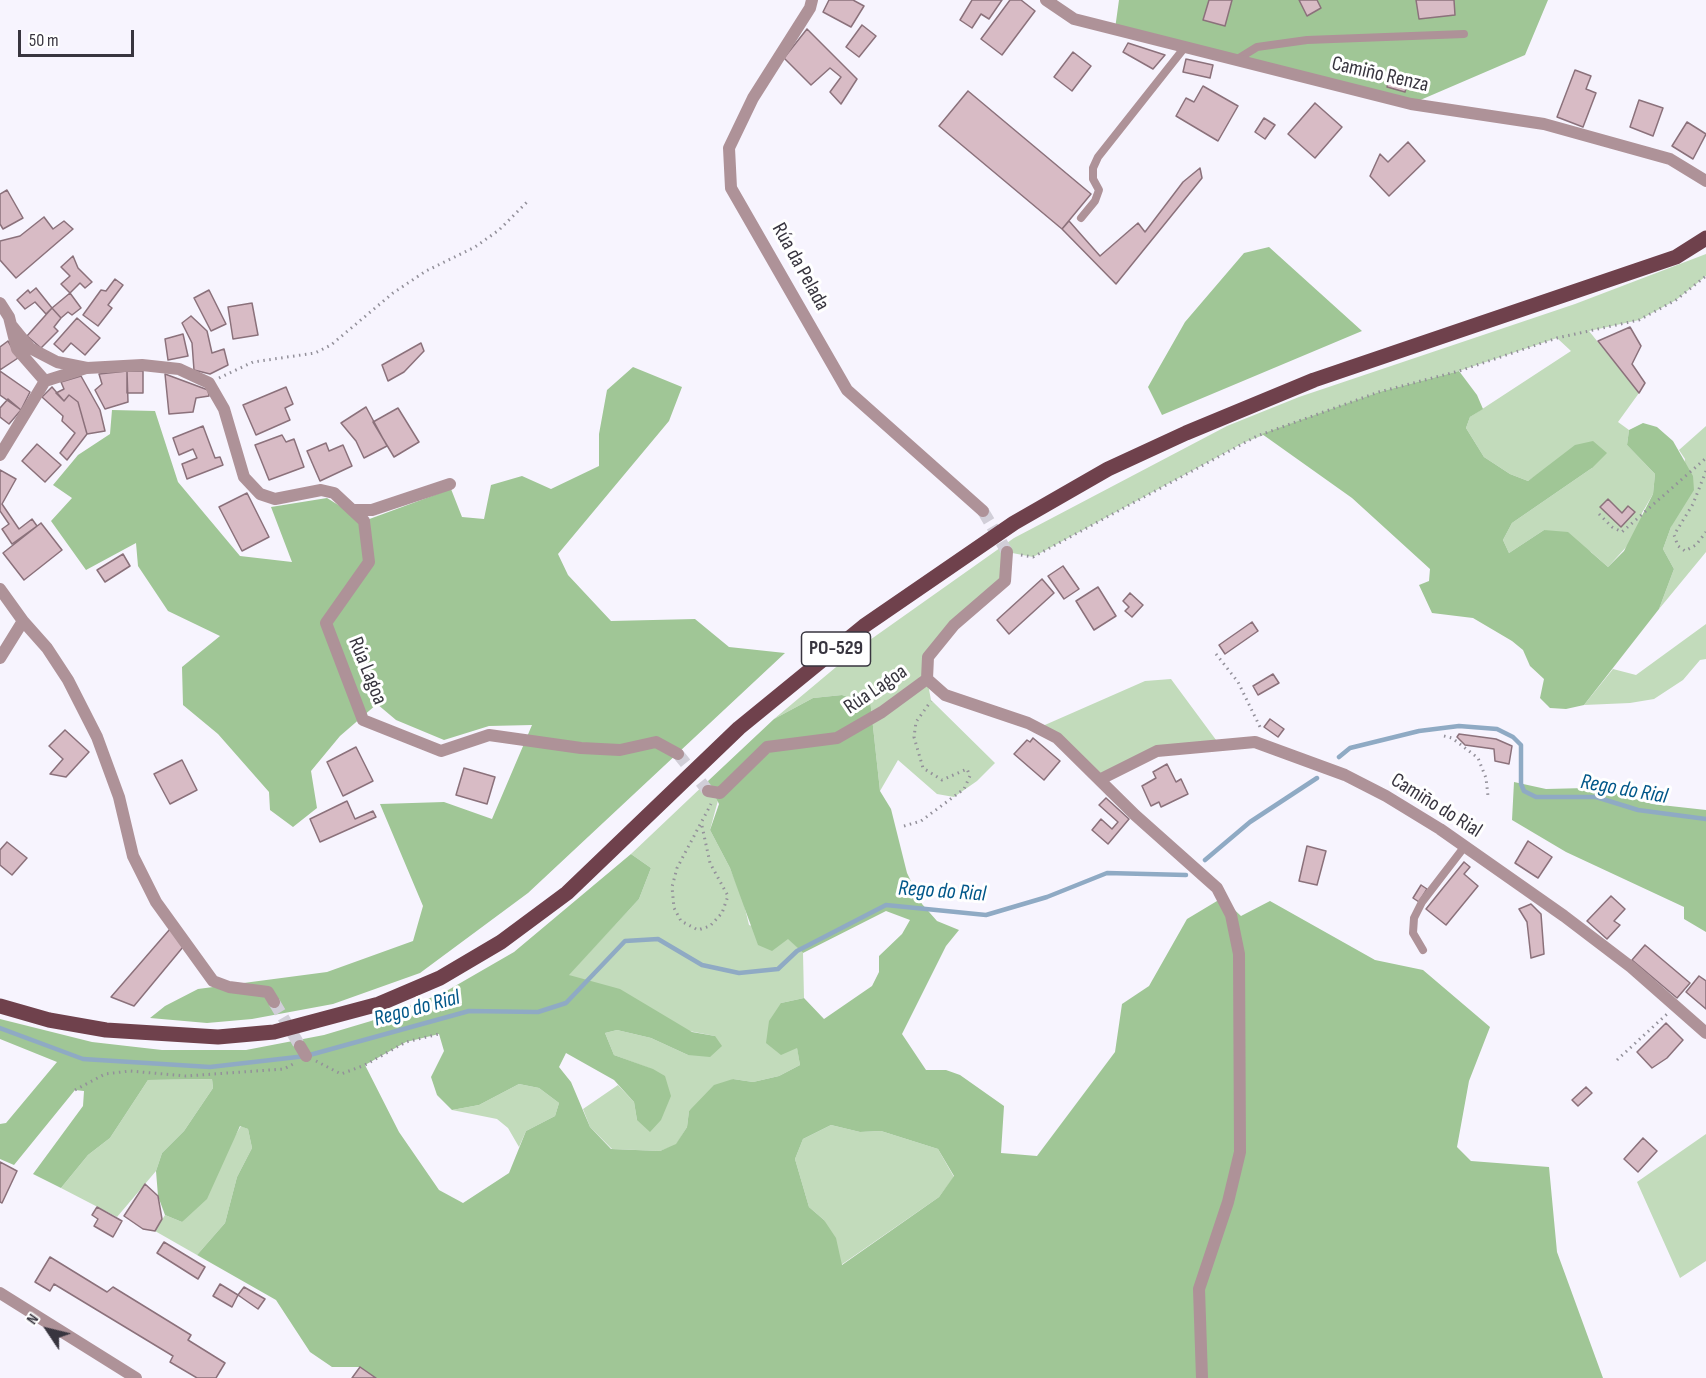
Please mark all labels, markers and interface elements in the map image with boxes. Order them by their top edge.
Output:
scale bar [21,18,136,56]
text: 50 m [29,30,59,51]
street label: Camiño Renza [1329,52,1431,98]
street label: Rúa da Pelada [766,219,834,315]
road number: PO-529 [802,632,870,666]
street label: Rúa Lagoa [342,633,392,709]
street label: Rúa Lagoa [840,660,912,720]
street label: Camiño do Rial [1386,768,1486,844]
water label: Rego do Rial [1578,769,1670,811]
water label: Rego do Rial [897,876,987,908]
water label: Rego do Rial [371,985,463,1033]
north arrow [18,1300,78,1360]
text: N [23,1310,43,1328]

